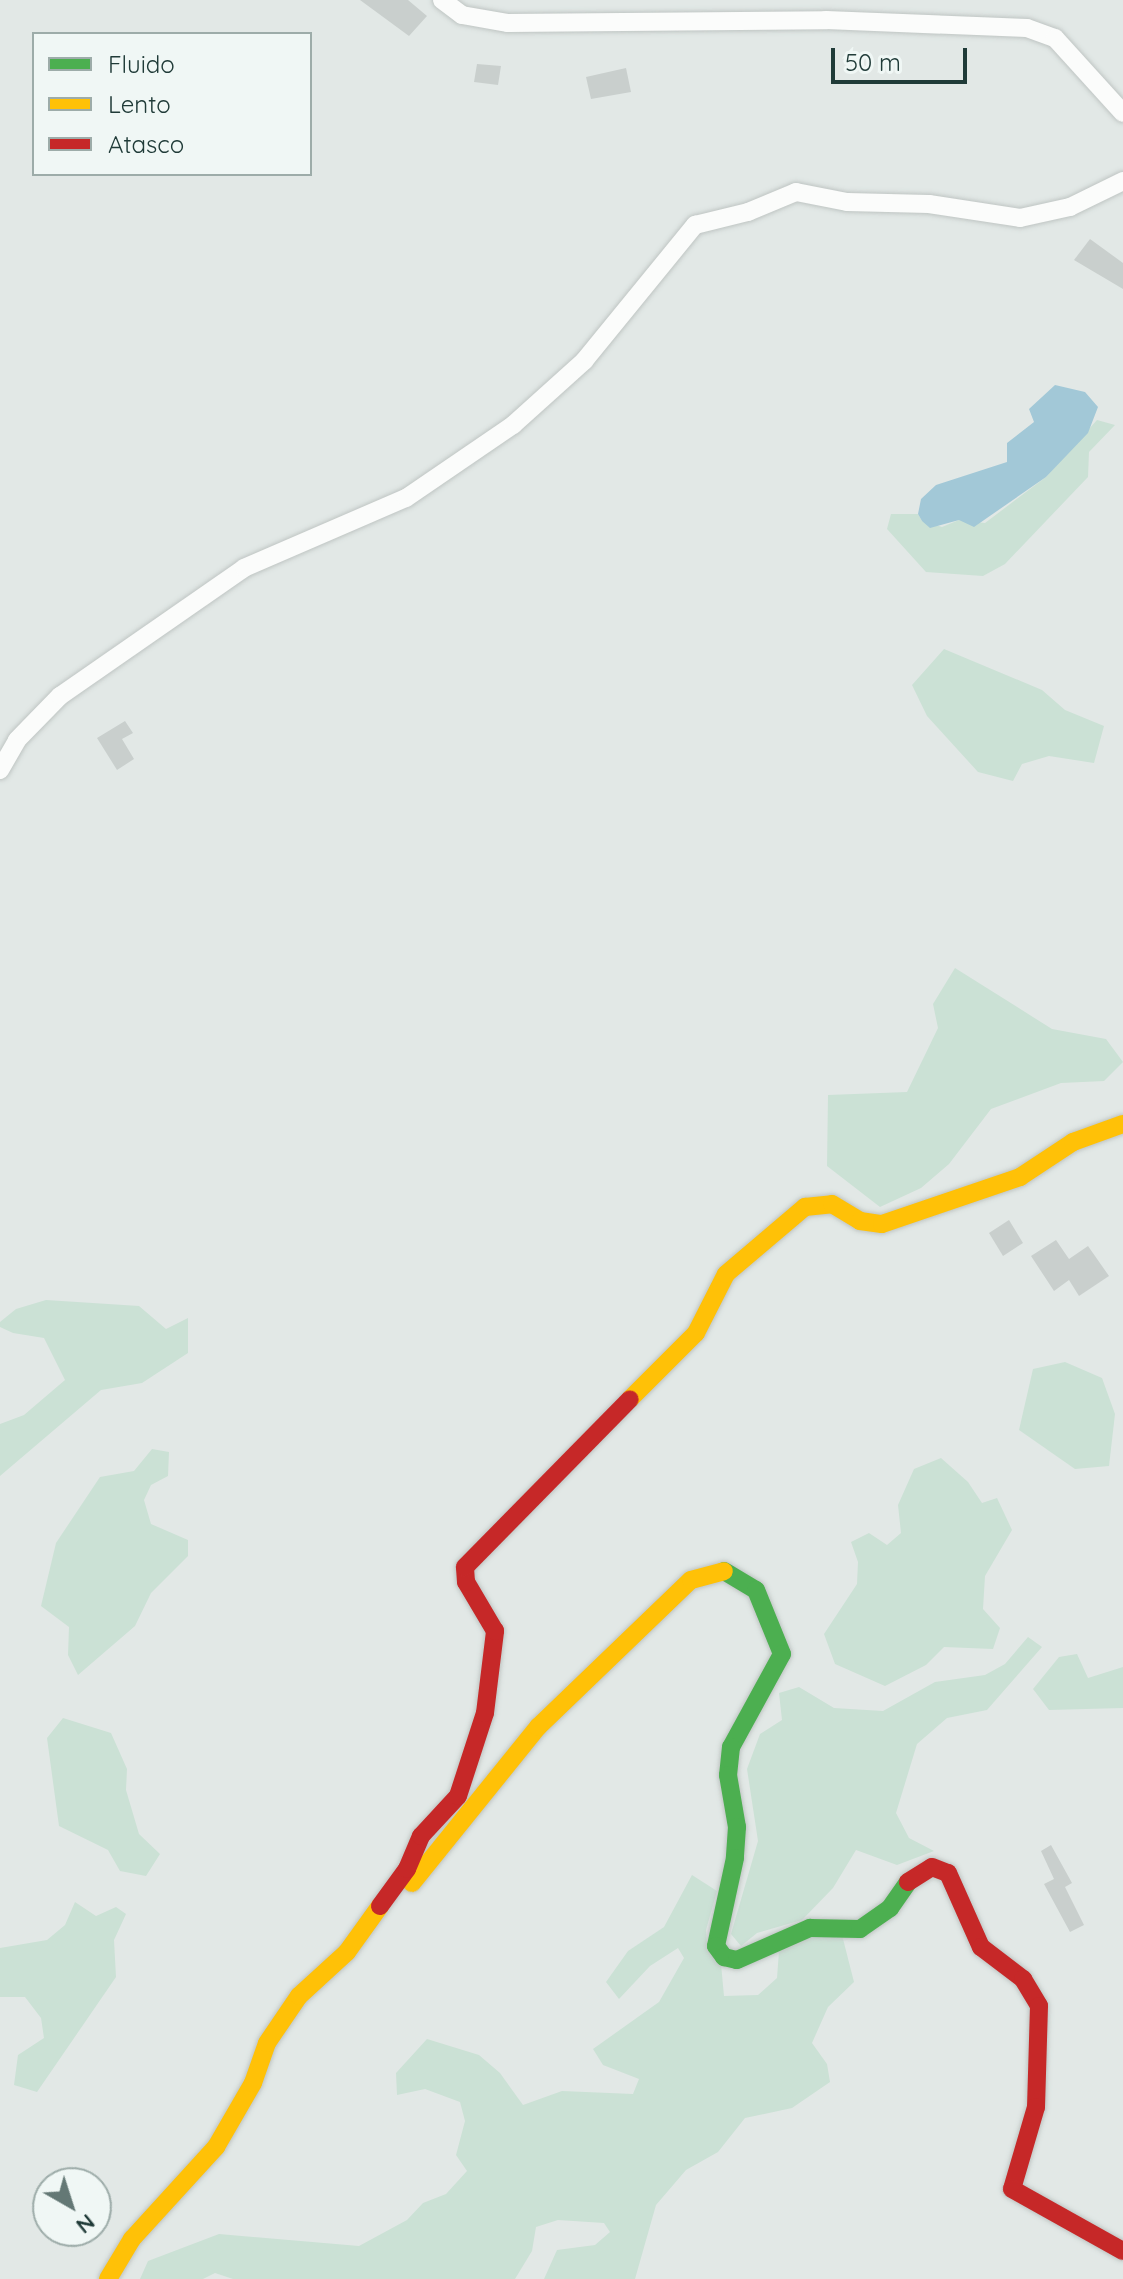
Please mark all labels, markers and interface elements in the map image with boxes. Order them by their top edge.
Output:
legend [32,32,312,176]
scale bar [835,32,971,82]
text: 50 m [845,47,901,77]
text: Fluido [108,49,175,79]
text: Lento [108,89,171,119]
text: Atasco [108,129,184,159]
north arrow [32,2167,112,2247]
text: N [71,2208,101,2240]

